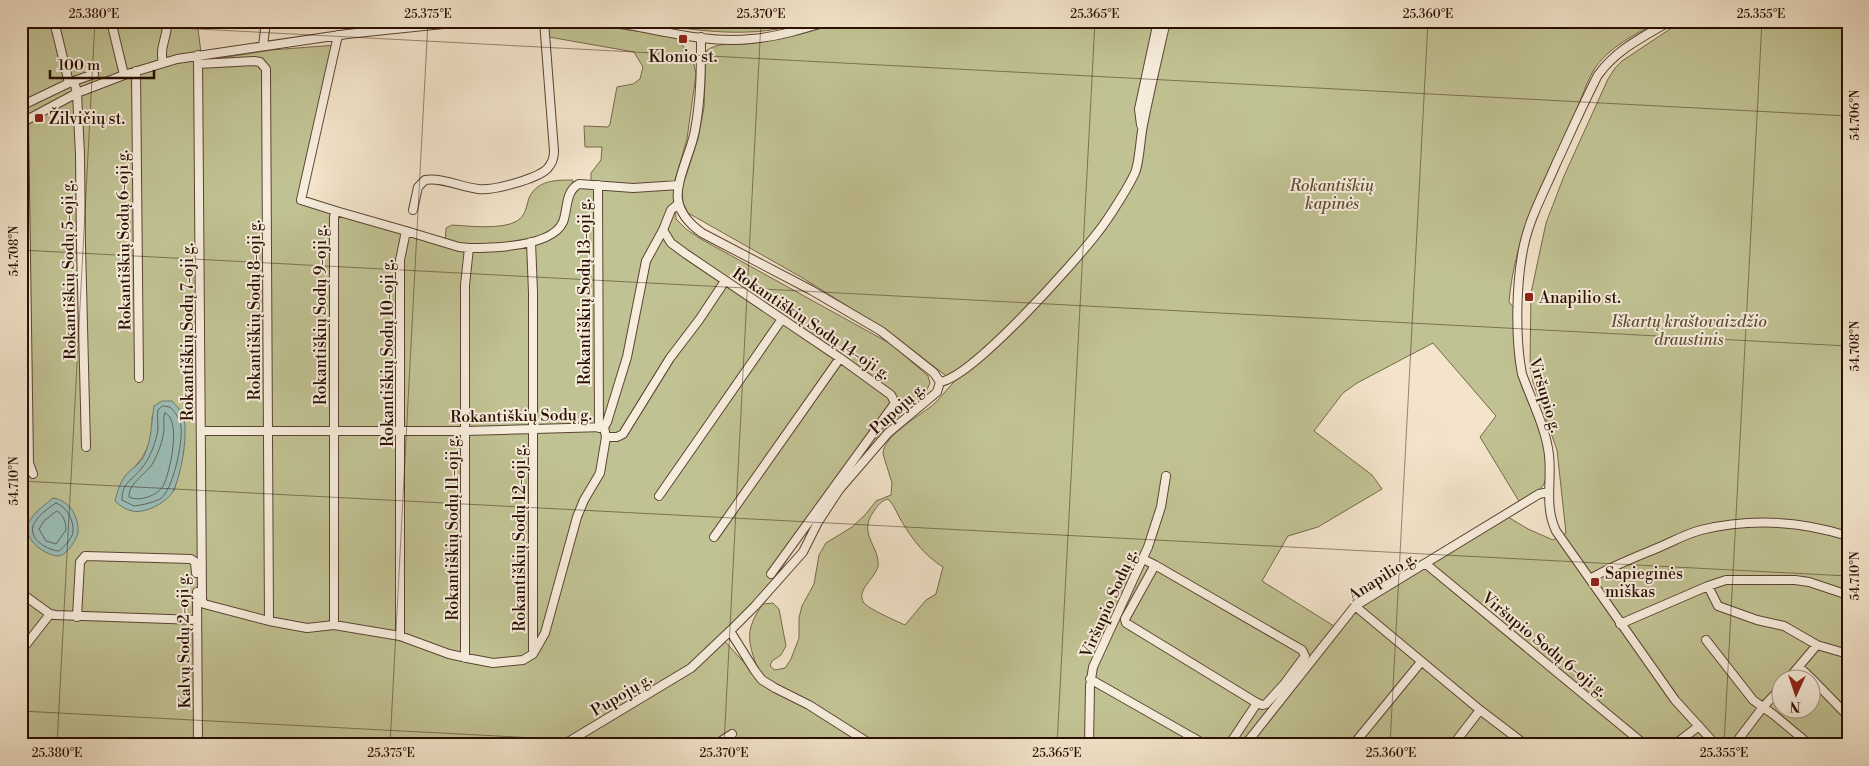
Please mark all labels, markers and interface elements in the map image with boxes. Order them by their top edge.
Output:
text: 25.380°E [69,7,119,22]
text: 25.375°E [404,7,452,22]
text: 25.370°E [737,7,785,22]
text: 25.365°E [1070,7,1120,22]
text: 25.360°E [1403,7,1453,22]
text: 25.355°E [1737,7,1785,22]
marker: Klonio st. [677,33,689,45]
place label: Klonio st. [649,47,717,67]
scale bar [50,48,154,80]
text: 100 m [58,56,100,75]
text: 54.706°N [1848,89,1863,140]
place label: Žilvičių st. [49,107,125,129]
marker: Žilvičių st. [33,112,45,124]
street label: Rokantiškių Sodų 6-oji g. [112,149,136,330]
park label: Rokantiškių kapinės [1289,176,1375,214]
street label: Rokantiškių Sodų 5-oji g. [57,180,81,360]
street label: Rokantiškių Sodų 13-oji g. [575,199,595,385]
street label: Rokantiškių Sodų 8-oji g. [245,220,265,400]
text: 54.708°N [7,225,22,277]
street label: Rokantiškių Sodų 9-oji g. [311,225,331,405]
street label: Rokantiškių Sodų 7-oji g. [178,243,198,421]
street label: Rokantiškių Sodų 10-oji g. [378,259,398,447]
street label: Rokantiškių Sodų 14-oji g. [728,263,894,384]
place label: Anapilio st. [1538,288,1621,308]
marker: Anapilio st. [1523,291,1535,303]
park label: Iškartų kraštovaizdžio draustinis [1610,312,1767,350]
text: 54.708°N [1848,320,1863,372]
street label: Viršupio g. [1524,354,1566,435]
street label: Pupojų g. [866,379,930,439]
street label: Rokantiškių Sodų g. [450,405,592,427]
street label: Rokantiškių Sodų 11-oji g. [443,435,463,621]
street label: Rokantiškių Sodų 12-oji g. [510,444,530,632]
text: 54.710°N [7,456,22,506]
street label: Viršupio Sodų g. [1076,546,1142,662]
street label: Anapilio g. [1344,548,1421,606]
text: 54.710°N [1848,551,1863,601]
place label: Sapieginės miškas [1605,564,1683,602]
street label: Kalvų Sodų 2-oji g. [173,573,195,709]
marker: Sapieginės miškas [1589,576,1601,588]
street label: Viršupio Sodų 6-oji g. [1477,587,1611,702]
north arrow [1772,668,1822,718]
street label: Pupojų g. [587,669,656,721]
text: N [1789,697,1801,715]
text: 25.380°E [32,746,82,761]
text: 25.375°E [367,746,415,761]
text: 25.370°E [700,746,748,761]
text: 25.365°E [1032,746,1082,761]
text: 25.360°E [1366,746,1416,761]
text: 25.355°E [1700,746,1748,761]

